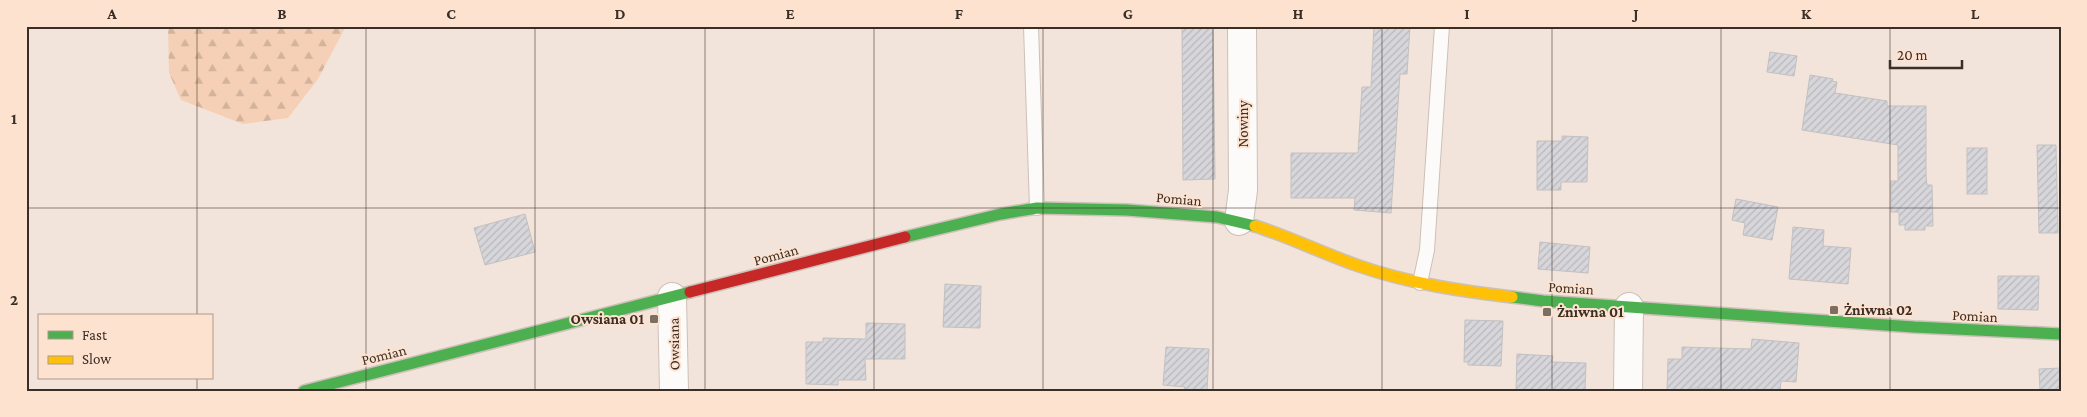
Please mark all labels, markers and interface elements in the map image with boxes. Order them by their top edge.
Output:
text: A [106,5,117,22]
text: B [277,5,287,22]
text: C [446,5,456,22]
text: D [614,5,626,22]
text: E [785,5,795,22]
text: F [955,5,964,22]
text: G [1123,5,1133,22]
text: H [1293,5,1304,22]
text: I [1464,5,1470,22]
text: J [1631,5,1639,22]
text: K [1801,5,1812,22]
text: L [1971,5,1980,22]
scale bar [1890,38,1962,70]
text: 20 m [1897,47,1928,63]
street label: Nowiny [1235,100,1252,148]
text: 1 [11,110,17,127]
street label: Pomian [1156,189,1202,209]
street label: Pomian [752,241,800,269]
street label: Pomian [1548,278,1594,298]
text: 2 [10,291,18,308]
place label: Żniwna 02 [1844,302,1913,318]
place label: Żniwna 01 [1557,304,1624,320]
marker: Żniwna 02 [1828,304,1840,316]
marker: Żniwna 01 [1541,306,1553,318]
street label: Pomian [1952,307,1998,325]
place label: Owsiana 01 [571,311,644,327]
marker: Owsiana 01 [648,313,660,325]
legend [38,314,212,380]
street label: Owsiana [666,317,682,371]
text: Fast [82,327,108,343]
street label: Pomian [360,342,408,368]
text: Slow [82,351,112,367]

